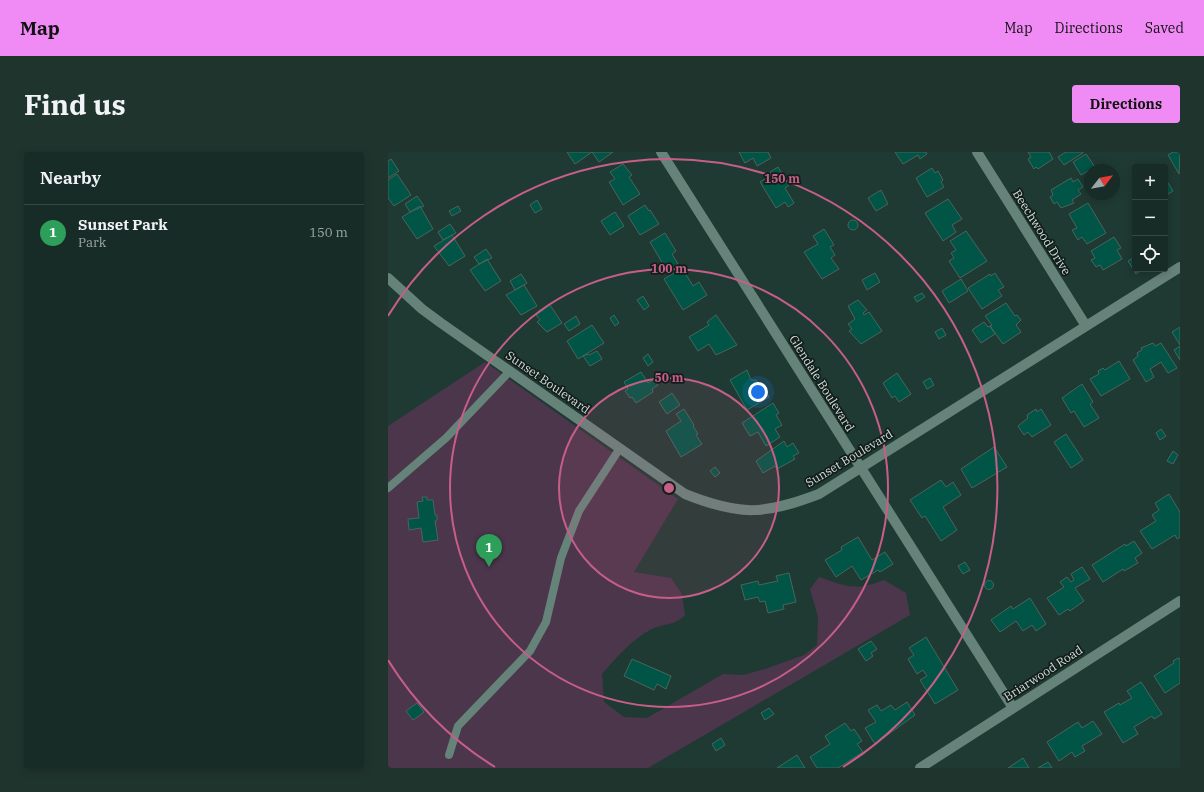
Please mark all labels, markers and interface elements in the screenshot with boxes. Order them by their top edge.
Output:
text: Map [20,16,60,40]
text: Map [1004,19,1033,37]
text: Directions [1055,19,1123,37]
text: Saved [1145,19,1184,37]
button: Directions [1072,85,1180,123]
text: Find us [24,86,126,123]
north arrow [1084,164,1120,200]
map controls [1132,164,1168,272]
button: + [1132,164,1168,200]
text: Nearby [40,167,101,189]
text: 150 m [764,171,800,186]
street label: Beechwood Drive [1010,187,1074,277]
button: − [1132,200,1168,236]
text: Sunset Park [78,215,168,234]
text: 1 [49,224,57,241]
text: 150 m [309,224,348,241]
text: Park [78,234,106,251]
button: locate [1132,236,1168,272]
text: 100 m [651,261,687,276]
street label: Glendale Boulevard [786,332,858,434]
street label: Sunset Boulevard [503,347,593,417]
text: 50 m [655,370,684,385]
your location [748,382,768,402]
street label: Sunset Boulevard [803,426,895,490]
centre of rings [662,481,676,495]
pin: 1 [476,534,502,567]
street label: Briarwood Road [1001,642,1085,704]

